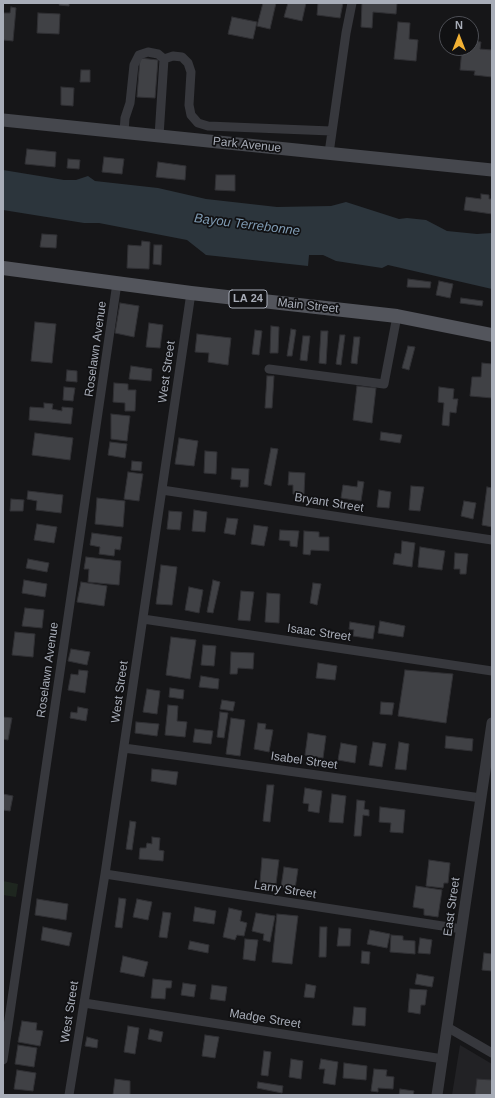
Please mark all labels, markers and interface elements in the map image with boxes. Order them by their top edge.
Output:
north arrow [439,16,479,56]
text: N [455,19,463,31]
street label: Park Avenue [212,134,282,156]
water label: Bayou Terrebonne [193,211,301,239]
road number: LA 24 [229,290,267,308]
street label: Main Street [277,296,339,316]
street label: Roselawn Avenue [82,300,110,398]
street label: West Street [156,340,178,404]
street label: Bryant Street [293,490,365,516]
street label: Roselawn Avenue [34,621,62,719]
street label: Isaac Street [286,621,352,645]
street label: West Street [109,660,131,724]
street label: Isabel Street [270,749,338,773]
street label: East Street [441,877,463,937]
street label: Larry Street [253,878,317,902]
street label: West Street [58,980,82,1044]
street label: Madge Street [228,1006,302,1032]

